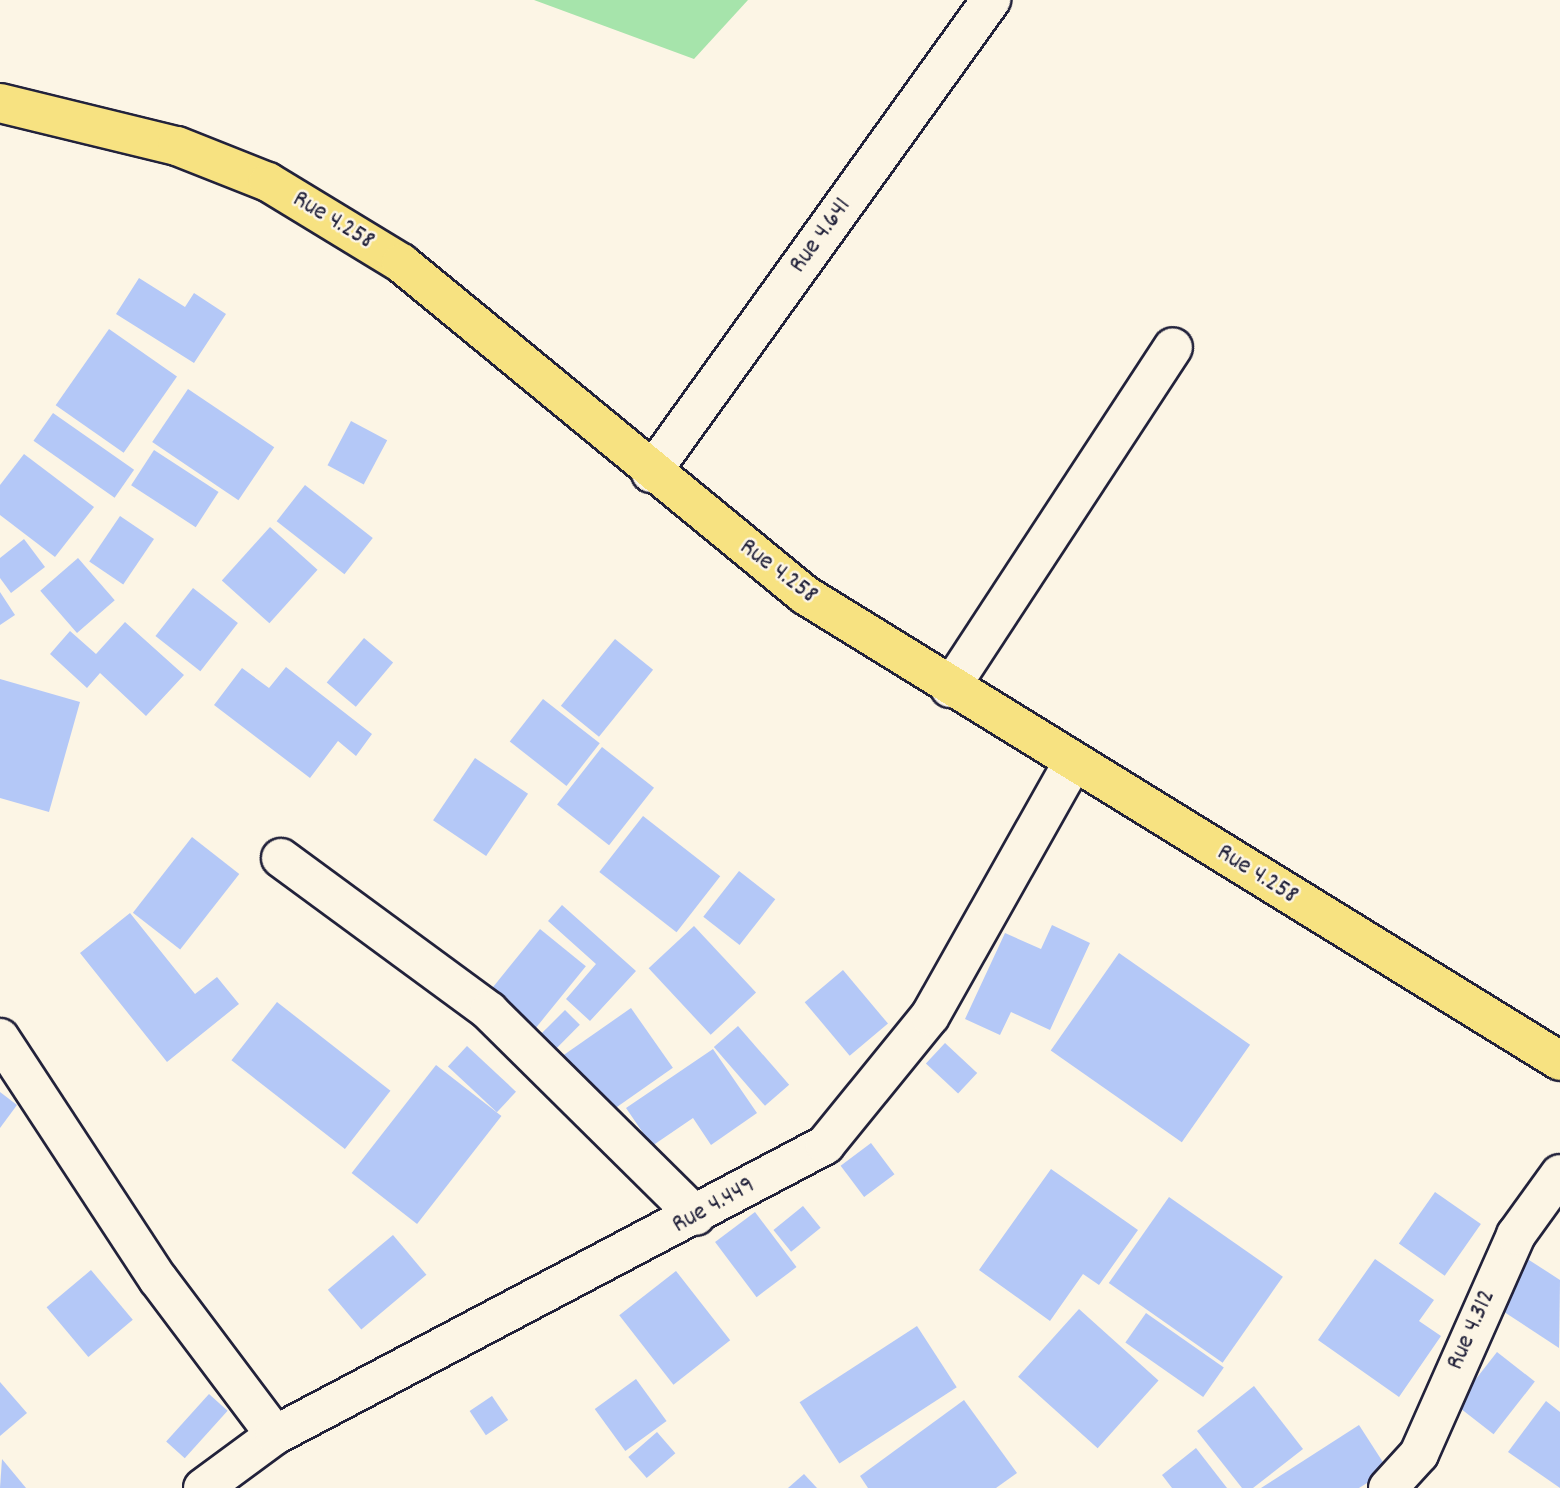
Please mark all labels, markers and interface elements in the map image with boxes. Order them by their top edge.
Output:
street label: Rue 4.258 [286,184,380,258]
street label: Rue 4.641 [783,192,859,280]
street label: Rue 4.258 [733,532,823,612]
street label: Rue 4.258 [1210,838,1304,912]
street label: Rue 4.449 [667,1171,761,1241]
street label: Rue 4.312 [1440,1285,1504,1375]

